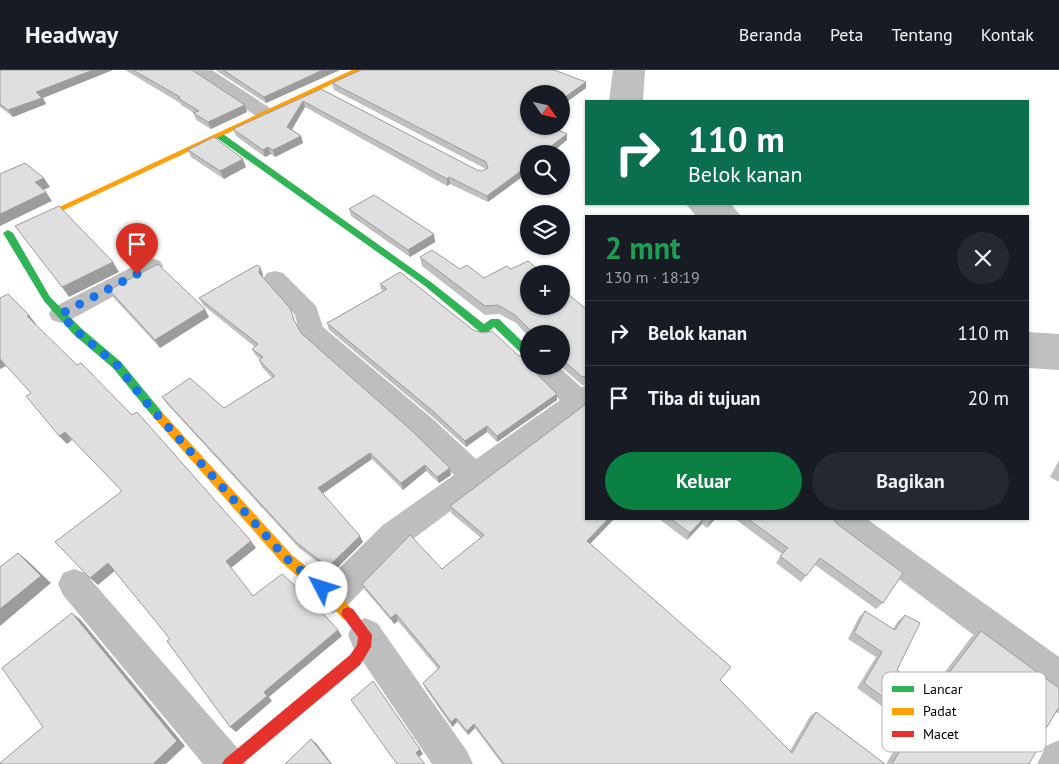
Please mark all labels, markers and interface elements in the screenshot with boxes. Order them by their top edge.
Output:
text: Headway [25,19,118,50]
text: Beranda [739,23,802,46]
text: Peta [830,23,864,46]
text: Tentang [892,23,953,46]
text: Kontak [981,23,1034,46]
north arrow [520,85,570,135]
map controls [520,85,570,375]
text: 110 m [688,116,785,162]
icon: right [605,120,670,185]
button: search [520,145,570,195]
text: Belok kanan [688,160,802,188]
button: layers [520,205,570,255]
pin [116,223,158,274]
text: 2 mnt [605,228,681,267]
icon: arrive [123,230,151,258]
button: close [957,232,1009,284]
button: + [520,265,570,315]
text: 130 m · 18:19 [605,267,700,287]
icon: right [605,319,633,347]
text: Belok kanan [648,321,747,345]
text: 110 m [957,321,1009,345]
button: − [520,325,570,375]
icon: arrive [605,384,633,412]
text: Tiba di tujuan [648,386,760,410]
text: 20 m [968,386,1009,410]
button: Keluar [605,452,802,510]
button: Bagikan [812,452,1009,510]
position arrow [295,561,347,613]
legend [882,672,1046,752]
text: Lancar [923,680,963,698]
text: Padat [923,702,957,720]
text: Macet [923,725,959,743]

